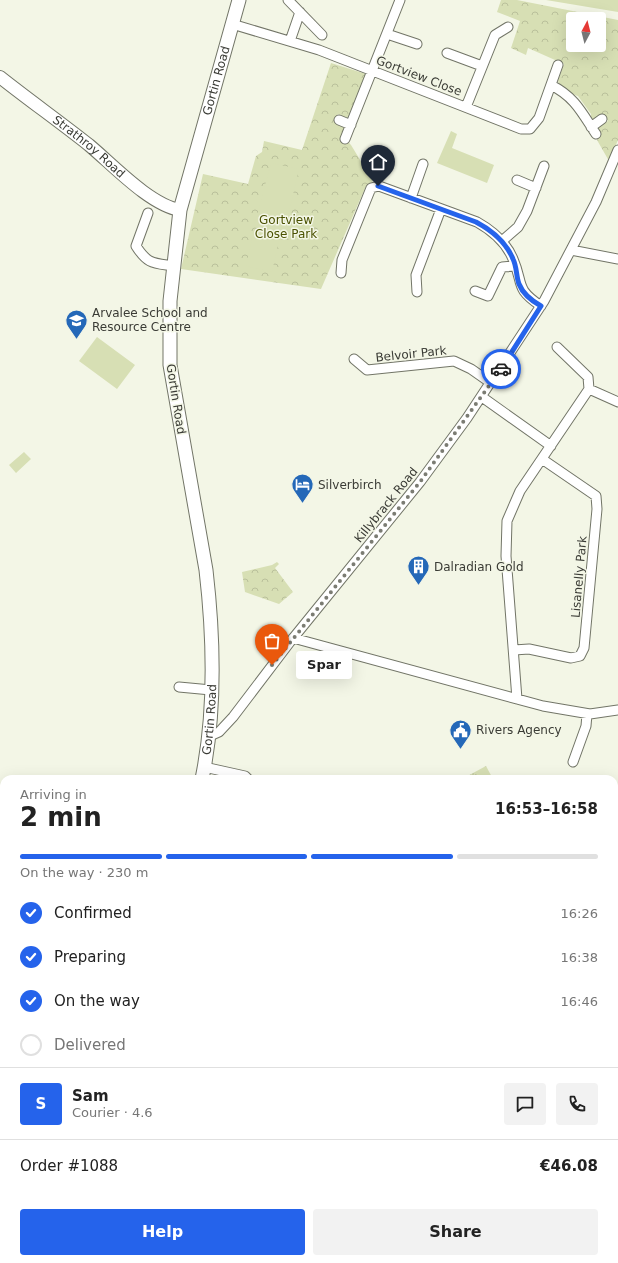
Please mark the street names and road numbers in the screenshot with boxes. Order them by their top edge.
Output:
street label: Gortin Road [200,44,233,117]
street label: Gortview Close [374,53,464,99]
street label: Strathroy Road [50,113,128,181]
street label: Belvoir Park [375,343,447,365]
street label: Gortin Road [164,363,188,435]
street label: Killybrack Road [351,465,421,545]
street label: Lisanelly Park [568,535,590,619]
street label: Gortin Road [199,684,219,756]

